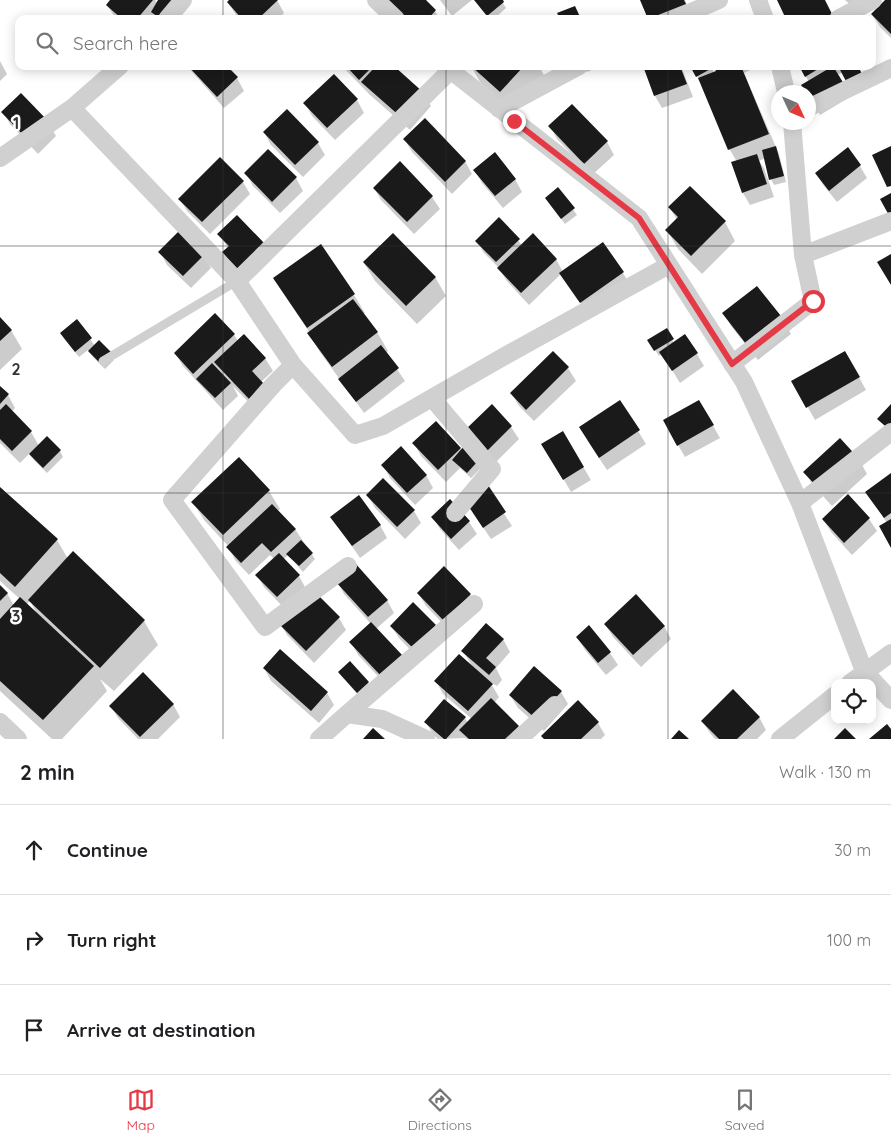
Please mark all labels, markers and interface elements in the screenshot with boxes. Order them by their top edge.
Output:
search box [15,15,876,70]
icon: search [33,29,61,57]
text: Search here [73,31,178,55]
north arrow [771,85,816,130]
route end [503,110,526,133]
text: 1 [13,113,19,133]
route start [802,290,825,313]
text: 2 [11,359,21,379]
text: 3 [12,606,20,626]
map controls [831,679,876,724]
button: locate [831,679,876,724]
text: 2 min [20,759,75,785]
text: Walk · 130 m [779,762,871,782]
icon: ahead [20,836,48,864]
text: Continue [67,838,148,862]
text: 30 m [834,840,871,860]
icon: right [20,926,48,954]
text: Turn right [67,928,156,952]
text: 100 m [827,930,871,950]
icon: arrive [20,1016,48,1044]
text: Arrive at destination [67,1018,256,1042]
tab: Map [126,1086,155,1134]
tab: Directions [408,1086,472,1134]
tab: Saved [725,1086,765,1134]

